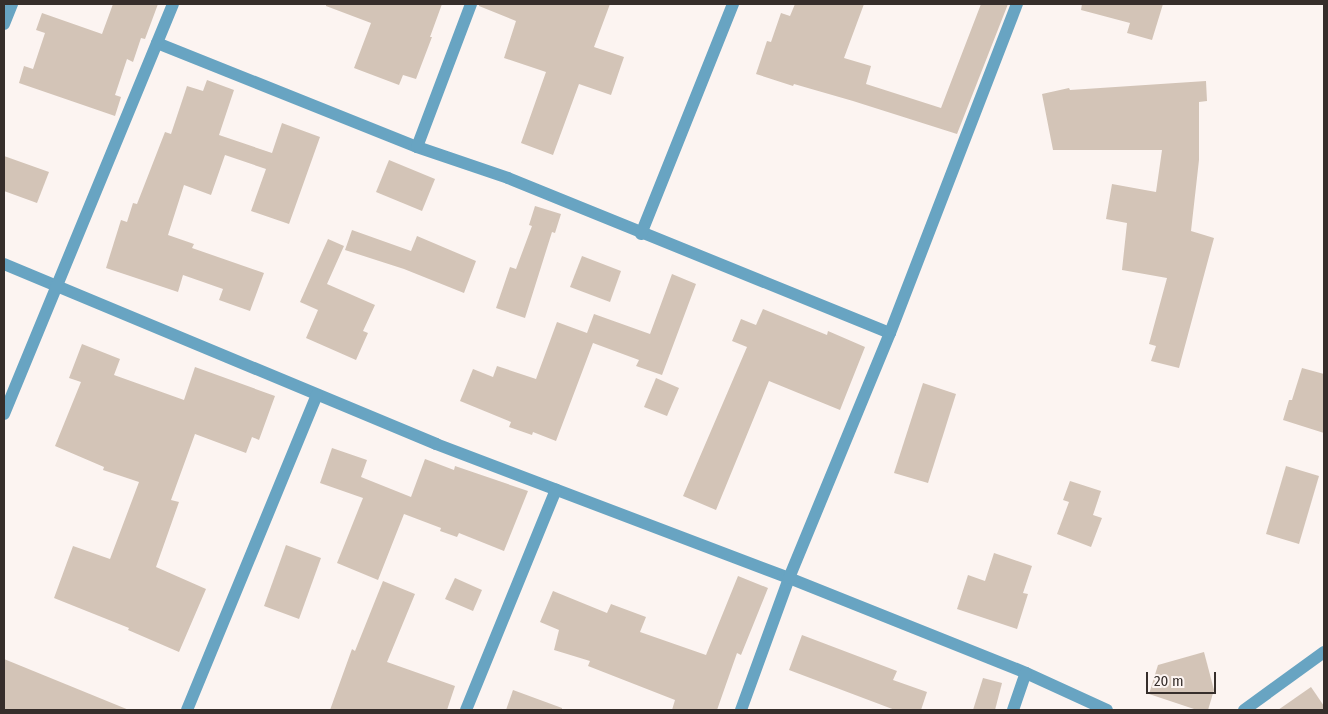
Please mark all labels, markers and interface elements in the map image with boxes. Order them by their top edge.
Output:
scale bar [1148,662,1218,694]
text: 20 m [1154,672,1184,690]

